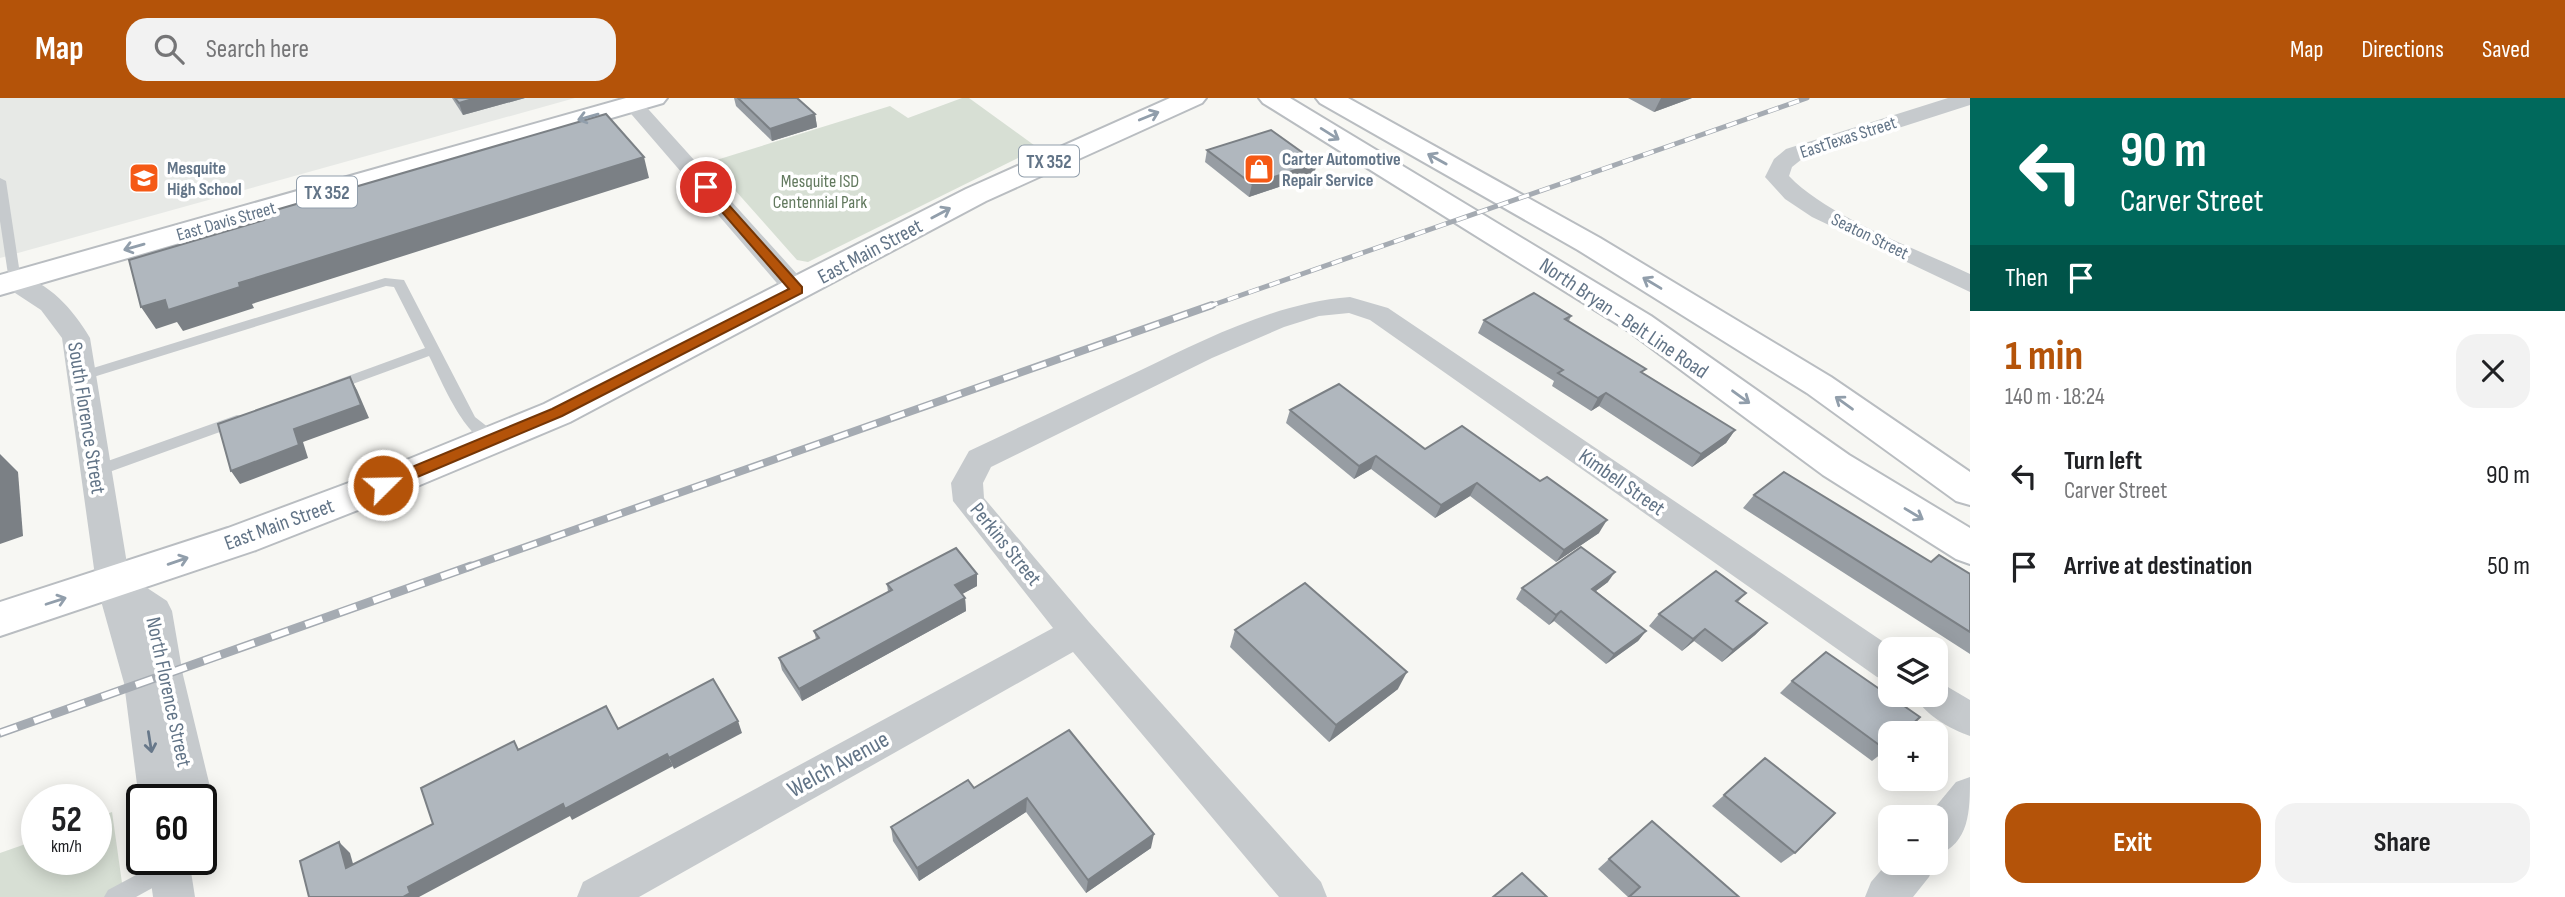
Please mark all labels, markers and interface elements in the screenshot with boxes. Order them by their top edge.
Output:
search box [126,18,616,81]
text: Map [35,29,84,69]
icon: search [150,30,188,68]
text: Search here [206,34,309,65]
text: Map [2290,35,2323,64]
text: Directions [2361,35,2444,64]
text: Saved [2482,35,2530,64]
one-way arrow [1137,109,1159,122]
one-way arrow [577,111,600,124]
street label: EastTexas Street [1797,112,1899,163]
text: 90 m [2120,122,2207,181]
icon: left [2005,126,2096,217]
one-way arrow [1320,127,1340,141]
road number: TX 352 [1019,146,1079,176]
place label: Carter Automotive Repair Service [1282,149,1401,191]
shop icon: Carter Automotive Repair Service [1242,152,1276,186]
one-way arrow [1428,152,1448,166]
pin [676,157,736,217]
place label: Mesquite High School [167,158,242,200]
school or university icon: Mesquite High School [127,161,161,195]
icon: arrive [687,168,725,206]
park label: Mesquite ISD Centennial Park [773,171,867,213]
road number: TX 352 [297,176,357,208]
text: Carver Street [2120,182,2264,221]
street label: East Davis Street [174,197,279,246]
one-way arrow [930,206,951,220]
street label: Seaton Street [1828,209,1912,264]
street label: East Main Street [814,213,927,289]
one-way arrow [123,241,146,254]
street label: North Bryan - Belt Line Road [1535,253,1713,384]
icon: arrive [2062,259,2100,297]
text: Then [2005,263,2048,294]
one-way arrow [1642,275,1662,289]
text: 1 min [2005,331,2083,382]
button: close [2456,334,2530,408]
street label: South Florence Street [62,340,111,496]
text: 140 m · 18:24 [2005,383,2105,411]
one-way arrow [1731,390,1750,405]
one-way arrow [1835,396,1854,411]
street label: Kimbell Street [1574,444,1670,521]
text: Turn left [2064,446,2142,477]
position arrow [346,448,420,522]
icon: left [2005,457,2043,495]
text: 90 m [2486,460,2530,491]
text: Carver Street [2064,477,2167,505]
street label: East Main Street [221,493,337,556]
street label: Perkins Street [965,498,1047,591]
one-way arrow [1903,508,1923,522]
icon: arrive [2005,548,2043,586]
text: Arrive at destination [2064,551,2252,582]
text: 50 m [2487,551,2530,582]
one-way arrow [166,554,188,566]
one-way arrow [45,594,67,606]
street label: North Florence Street [140,615,197,769]
map controls [1878,637,1948,875]
button: layers [1878,637,1948,707]
button: + [1878,721,1948,791]
street label: Welch Avenue [782,725,894,804]
one-way arrow [144,730,157,752]
speed limit sign: 60 [126,784,217,875]
text: 52 [51,799,82,842]
button: Exit [2005,803,2261,883]
button: Share [2275,803,2530,883]
button: − [1878,805,1948,875]
text: km/h [51,836,82,857]

